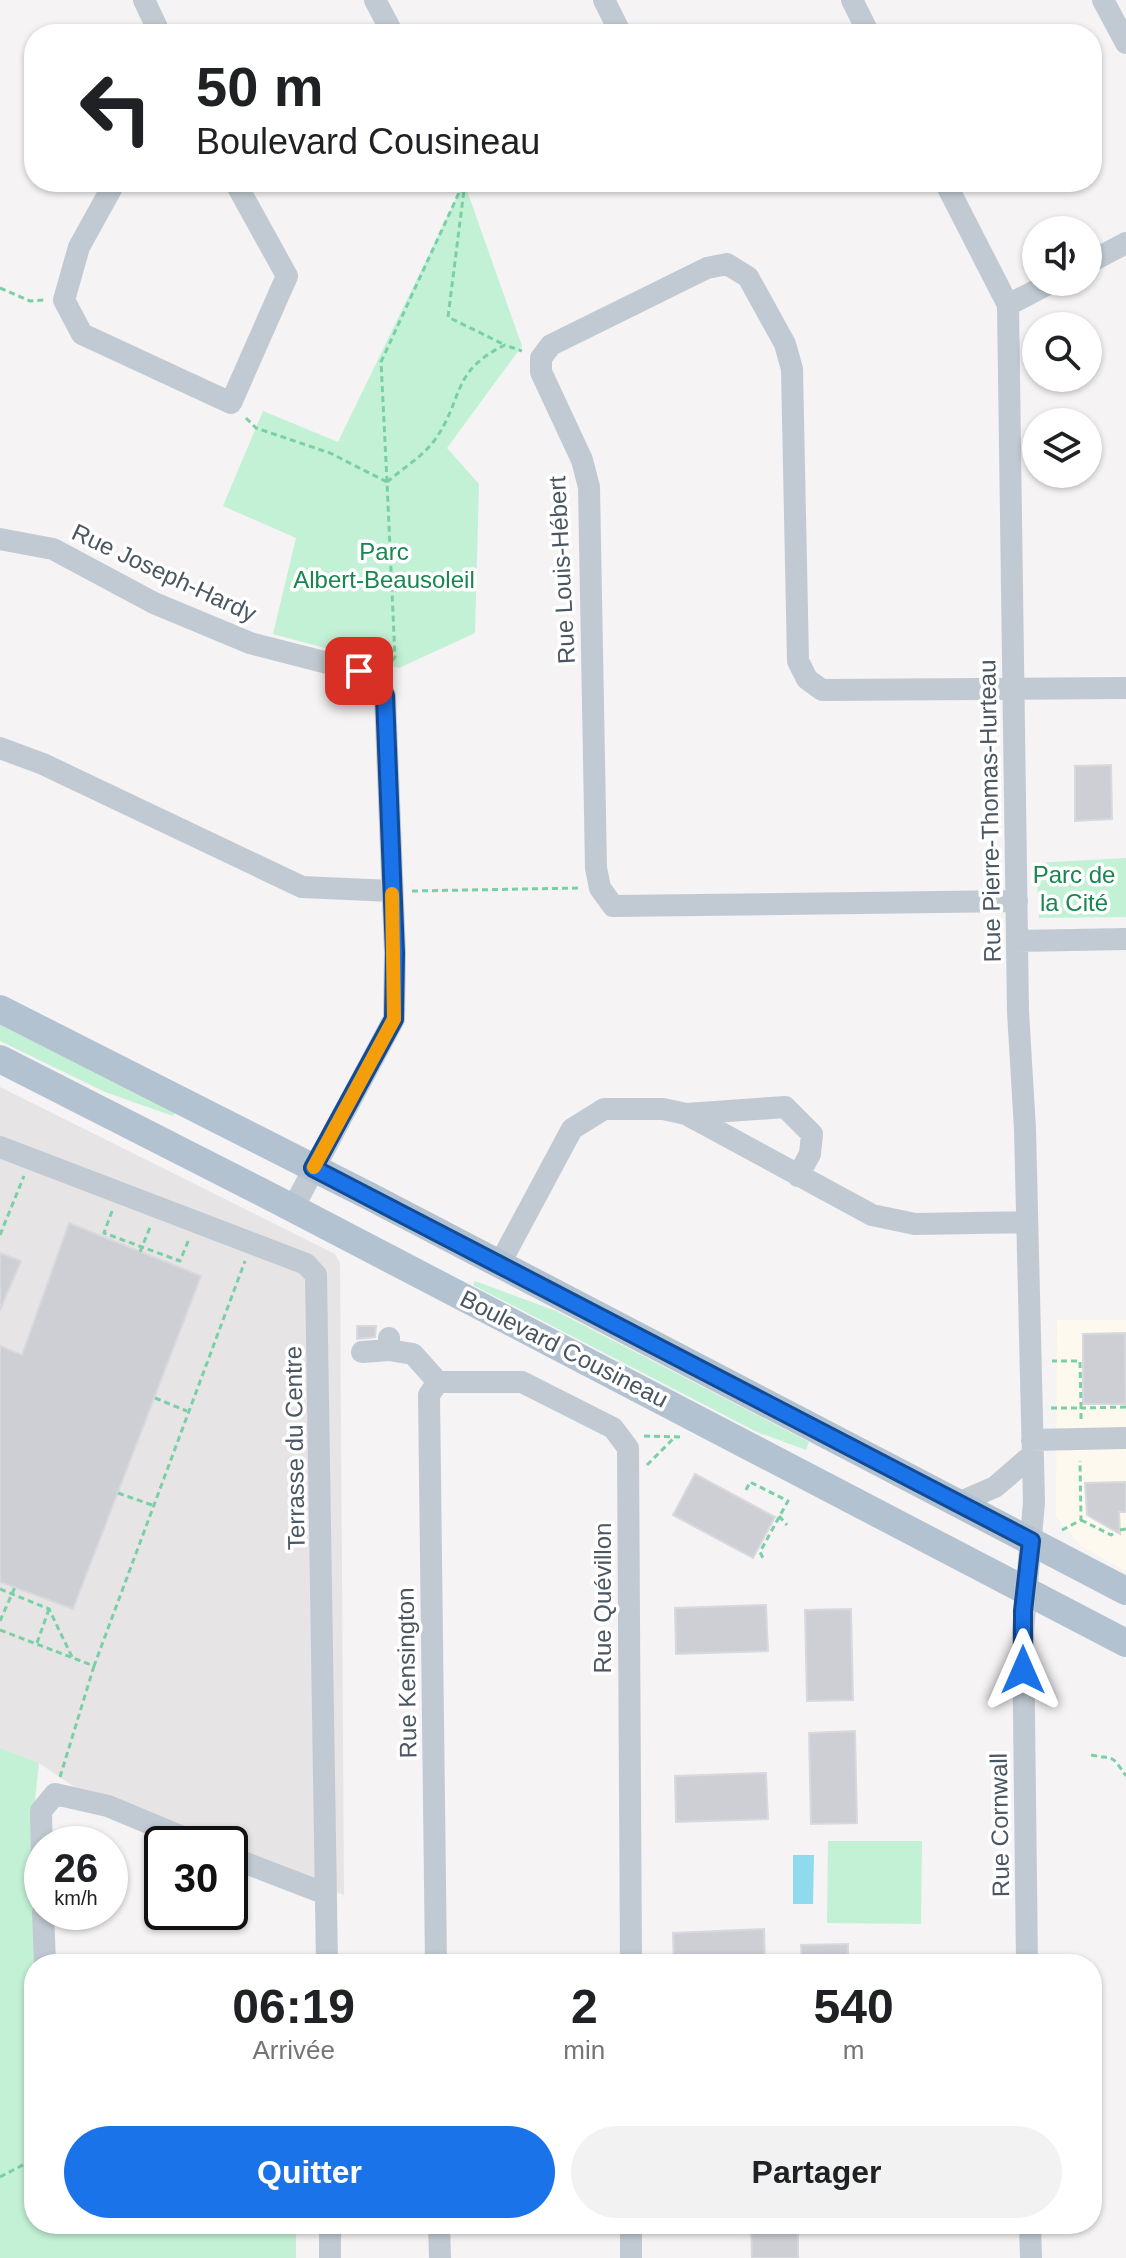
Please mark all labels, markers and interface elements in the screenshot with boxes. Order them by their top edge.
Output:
text: 50 m [196,55,324,118]
icon: left [64,56,168,160]
text: Boulevard Cousineau [196,121,540,162]
map controls [1022,216,1102,488]
button: sound [1022,216,1102,296]
button: search [1022,312,1102,392]
button: layers [1022,408,1102,488]
street label: Rue Louis-Hébert [543,475,580,665]
street label: Rue Joseph-Hardy [68,518,261,627]
park label: Parc Albert-Beausoleil [293,538,475,593]
pin [325,637,393,705]
icon: arrive [337,649,381,693]
street label: Rue Pierre-Thomas-Hurteau [973,659,1006,963]
park label: Parc de la Cité [1033,861,1115,916]
street label: Boulevard Cousineau [456,1284,673,1413]
street label: Terrasse du Centre [279,1346,310,1550]
street label: Rue Quévillon [589,1523,616,1673]
street label: Rue Kensington [392,1587,421,1759]
position arrow [981,1628,1065,1712]
street label: Rue Cornwall [985,1753,1014,1897]
speed limit sign: 30 [144,1826,248,1930]
text: 26 [54,1846,98,1890]
text: km/h [54,1887,98,1909]
text: 06:19 [232,1980,355,2033]
text: 2 [571,1980,598,2033]
text: 540 [814,1980,894,2033]
text: Arrivée [253,2035,335,2065]
text: min [563,2035,605,2065]
text: m [843,2035,864,2065]
button: Quitter [64,2126,555,2218]
button: Partager [571,2126,1062,2218]

